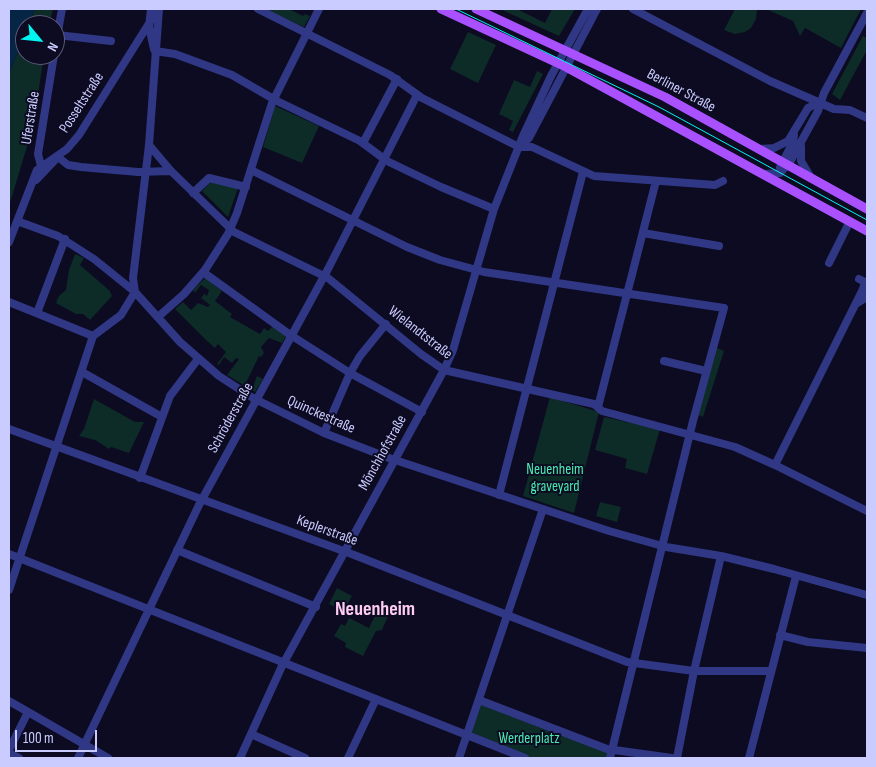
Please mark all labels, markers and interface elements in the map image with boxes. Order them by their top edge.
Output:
north arrow [15,15,65,65]
text: N [44,40,62,54]
street label: Berliner Straße [644,65,718,117]
street label: Posseltstraße [56,69,108,137]
street label: Uferstraße [18,90,44,146]
street label: Wielandtstraße [384,302,456,364]
street label: Schröderstraße [204,380,258,456]
street label: Quinckestraße [284,392,358,438]
street label: Mönchhofstraße [355,412,411,494]
park label: Neuenheim graveyard [526,461,584,496]
street label: Keplerstraße [294,512,360,550]
district label: Neuenheim [335,598,415,622]
scale bar [18,720,100,752]
text: 100 m [23,729,54,748]
park label: Werderplatz [498,730,560,748]

